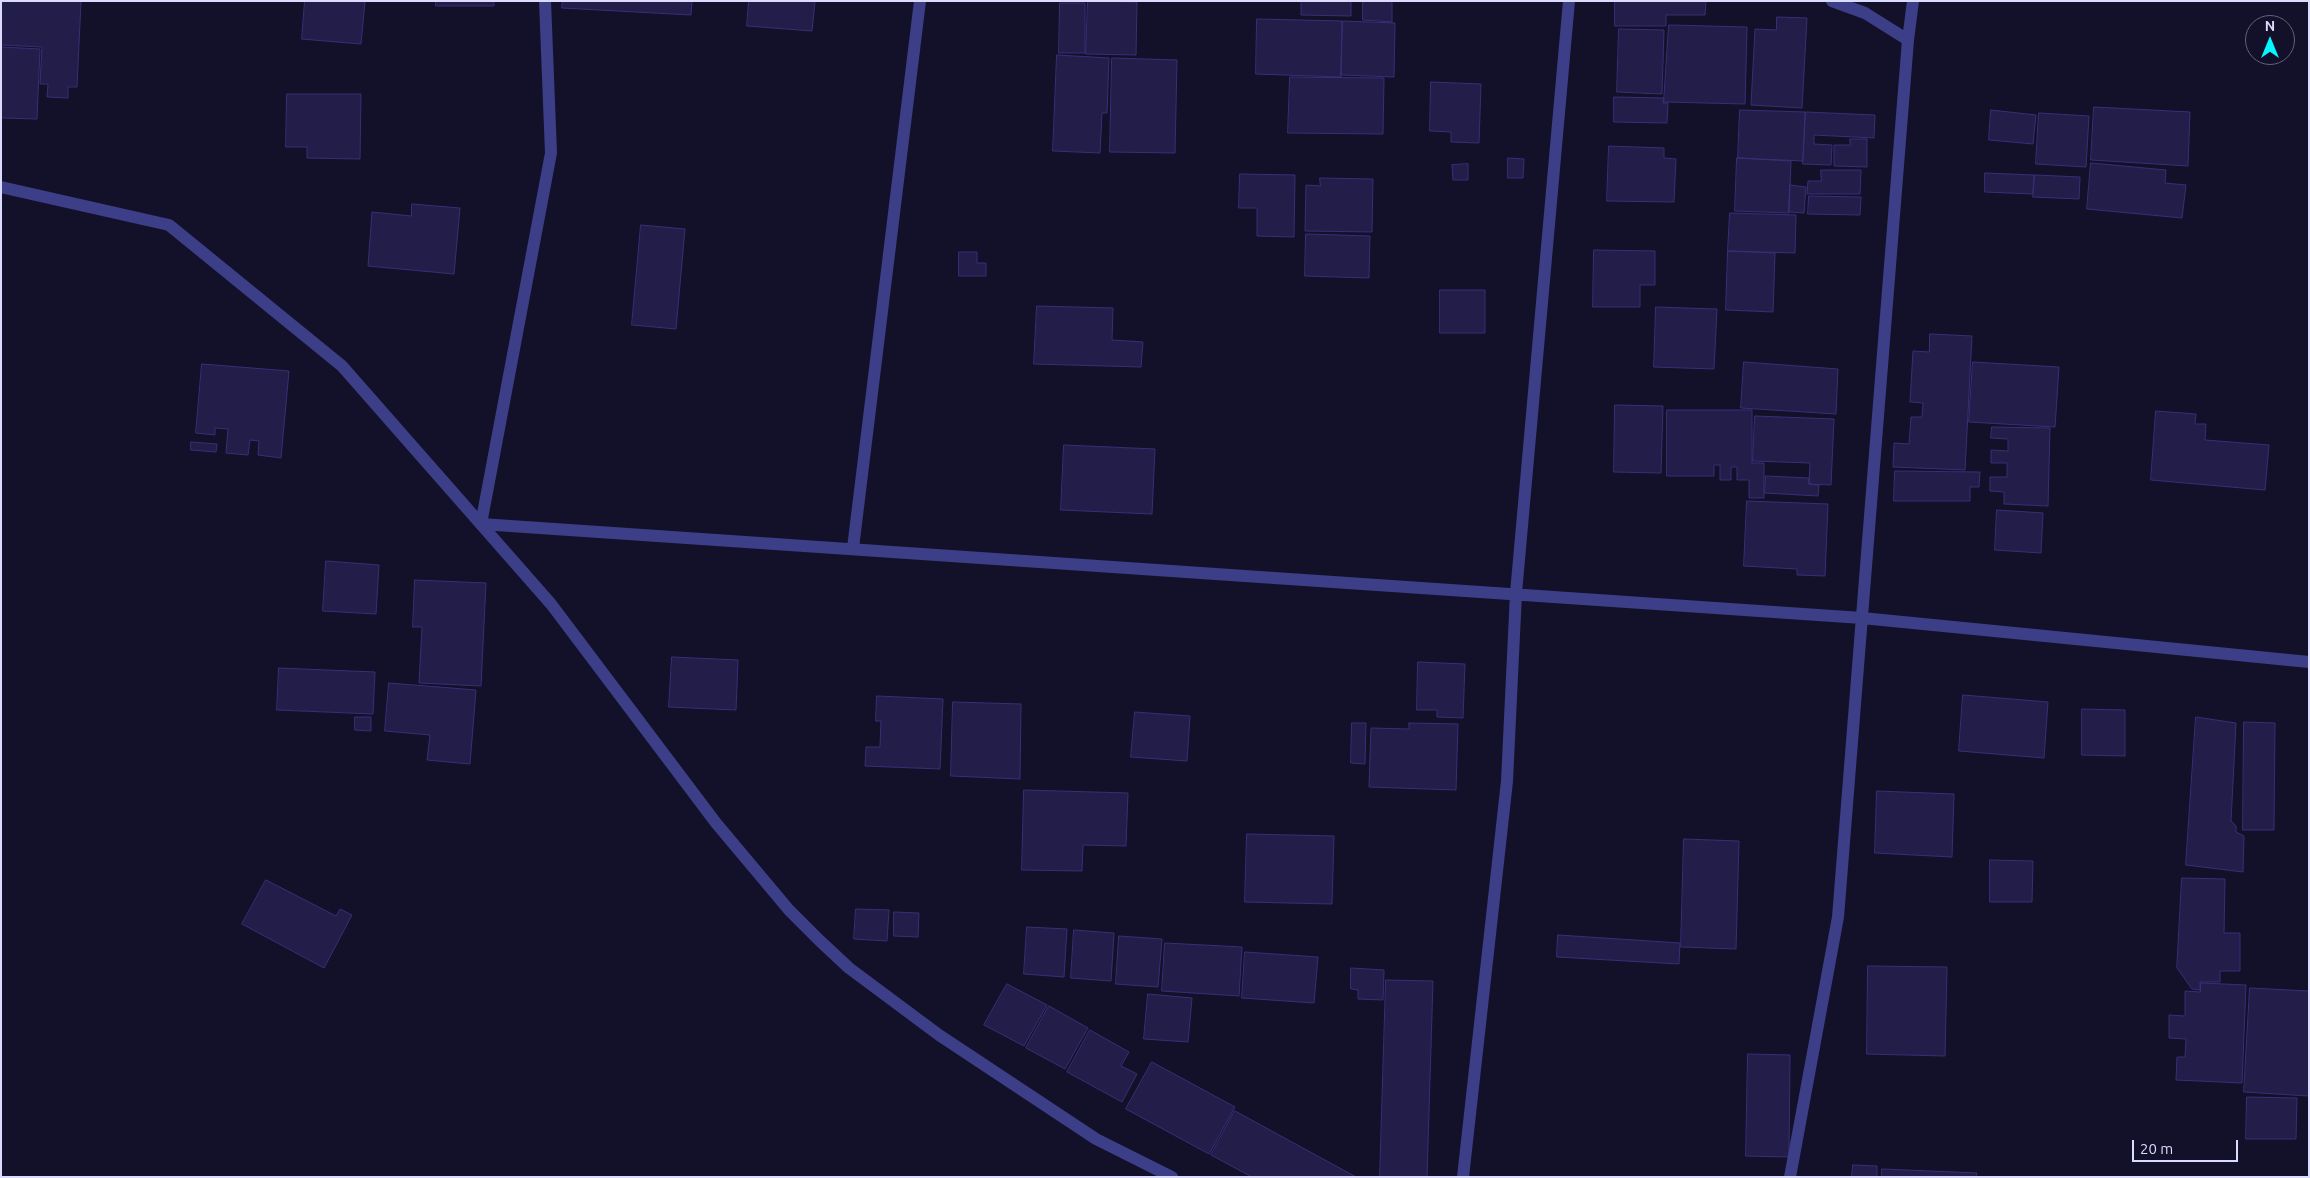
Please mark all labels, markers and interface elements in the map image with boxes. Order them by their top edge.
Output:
north arrow [2245,15,2295,65]
text: N [2265,18,2275,34]
scale bar [2135,1130,2241,1162]
text: 20 m [2140,1140,2173,1157]

